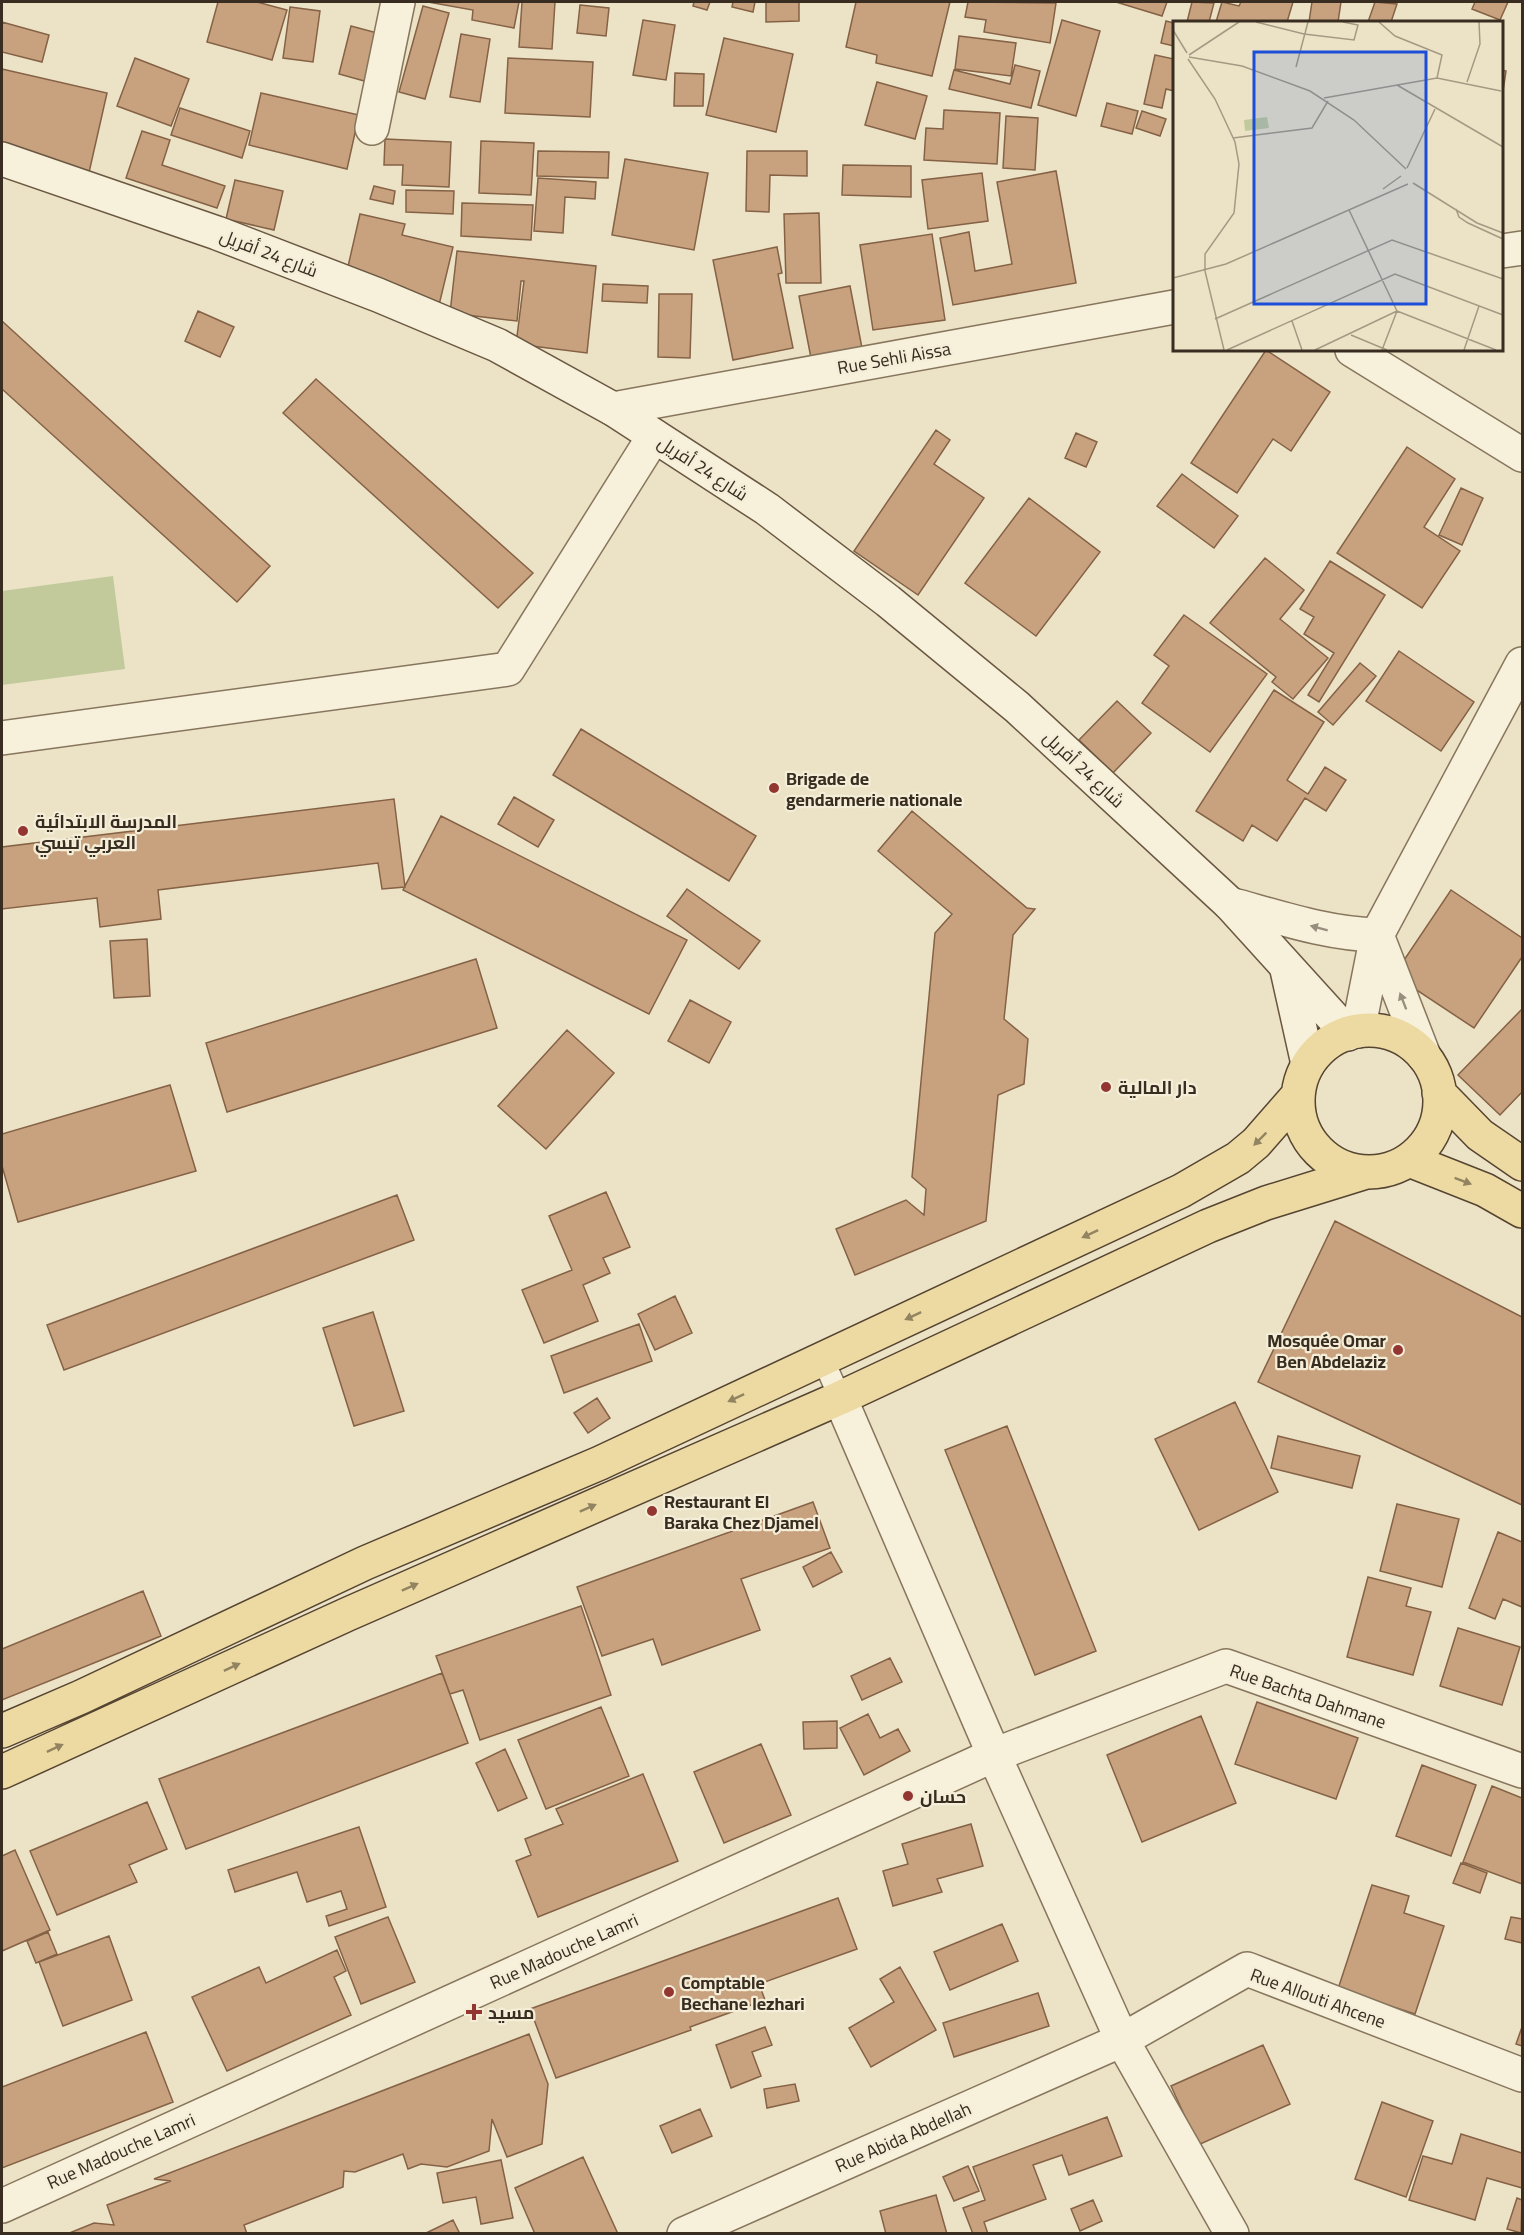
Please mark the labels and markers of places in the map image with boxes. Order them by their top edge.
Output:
place label: Brigade de gendarmerie nationale [786,762,962,816]
marker: Brigade de gendarmerie nationale [767,781,781,795]
place label: المدرسة الابتدائية العربي تبسي [35,805,177,859]
marker: المدرسة الابتدائية العربي تبسي [16,824,30,838]
place label: دار المالية [1118,1071,1197,1104]
marker: دار المالية [1099,1080,1113,1094]
place label: Mosquée Omar Ben Abdelaziz [1267,1324,1387,1378]
marker: Mosquée Omar Ben Abdelaziz [1391,1343,1405,1357]
place label: Restaurant El Baraka Chez Djamel [664,1485,819,1539]
marker: Restaurant El Baraka Chez Djamel [645,1504,659,1518]
place label: حسان [920,1780,966,1813]
marker: حسان [901,1789,915,1803]
place label: Comptable Bechane lezhari [681,1966,805,2020]
marker: Comptable Bechane lezhari [662,1985,676,1999]
place label: مسيد [488,1996,534,2029]
marker: مسيد [465,2003,483,2021]

